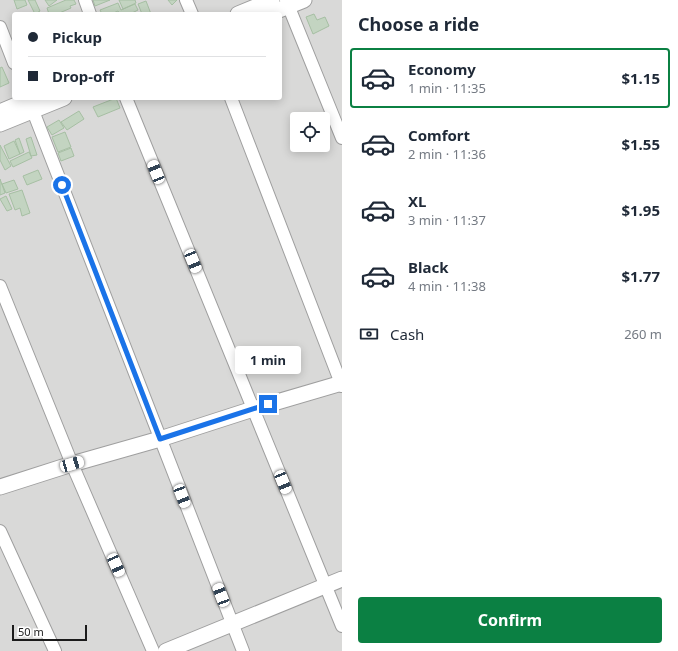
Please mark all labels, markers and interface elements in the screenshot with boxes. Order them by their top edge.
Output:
text: Choose a ride [358,12,479,36]
text: Pickup [52,27,102,47]
text: Economy [408,59,476,79]
icon: car [360,60,396,96]
text: Drop-off [52,66,114,86]
text: $1.15 [621,68,660,88]
text: 1 min · 11:35 [408,79,486,97]
map controls [290,112,330,152]
button: locate [290,112,330,152]
text: Comfort [408,125,470,145]
icon: car [360,126,396,162]
text: $1.55 [621,134,660,154]
text: 2 min · 11:36 [408,145,486,163]
car [146,159,166,185]
route start [53,176,71,194]
text: XL [408,191,426,211]
icon: car [360,192,396,228]
text: $1.95 [621,200,660,220]
text: 3 min · 11:37 [408,211,486,229]
car [183,248,203,274]
text: Black [408,257,448,277]
icon: car [360,258,396,294]
text: $1.77 [621,266,660,286]
text: 4 min · 11:38 [408,277,486,295]
icon: cash [358,323,380,345]
text: Cash [390,324,424,344]
text: 260 m [624,325,662,343]
callout: 1 min [235,346,301,374]
text: 1 min [250,351,286,369]
route end [259,395,277,413]
car [59,455,85,473]
car [273,469,293,495]
car [172,483,192,509]
car [106,552,126,578]
car [211,582,231,608]
button: Confirm [358,597,662,643]
scale bar [12,623,87,642]
text: 50 m [18,624,44,639]

